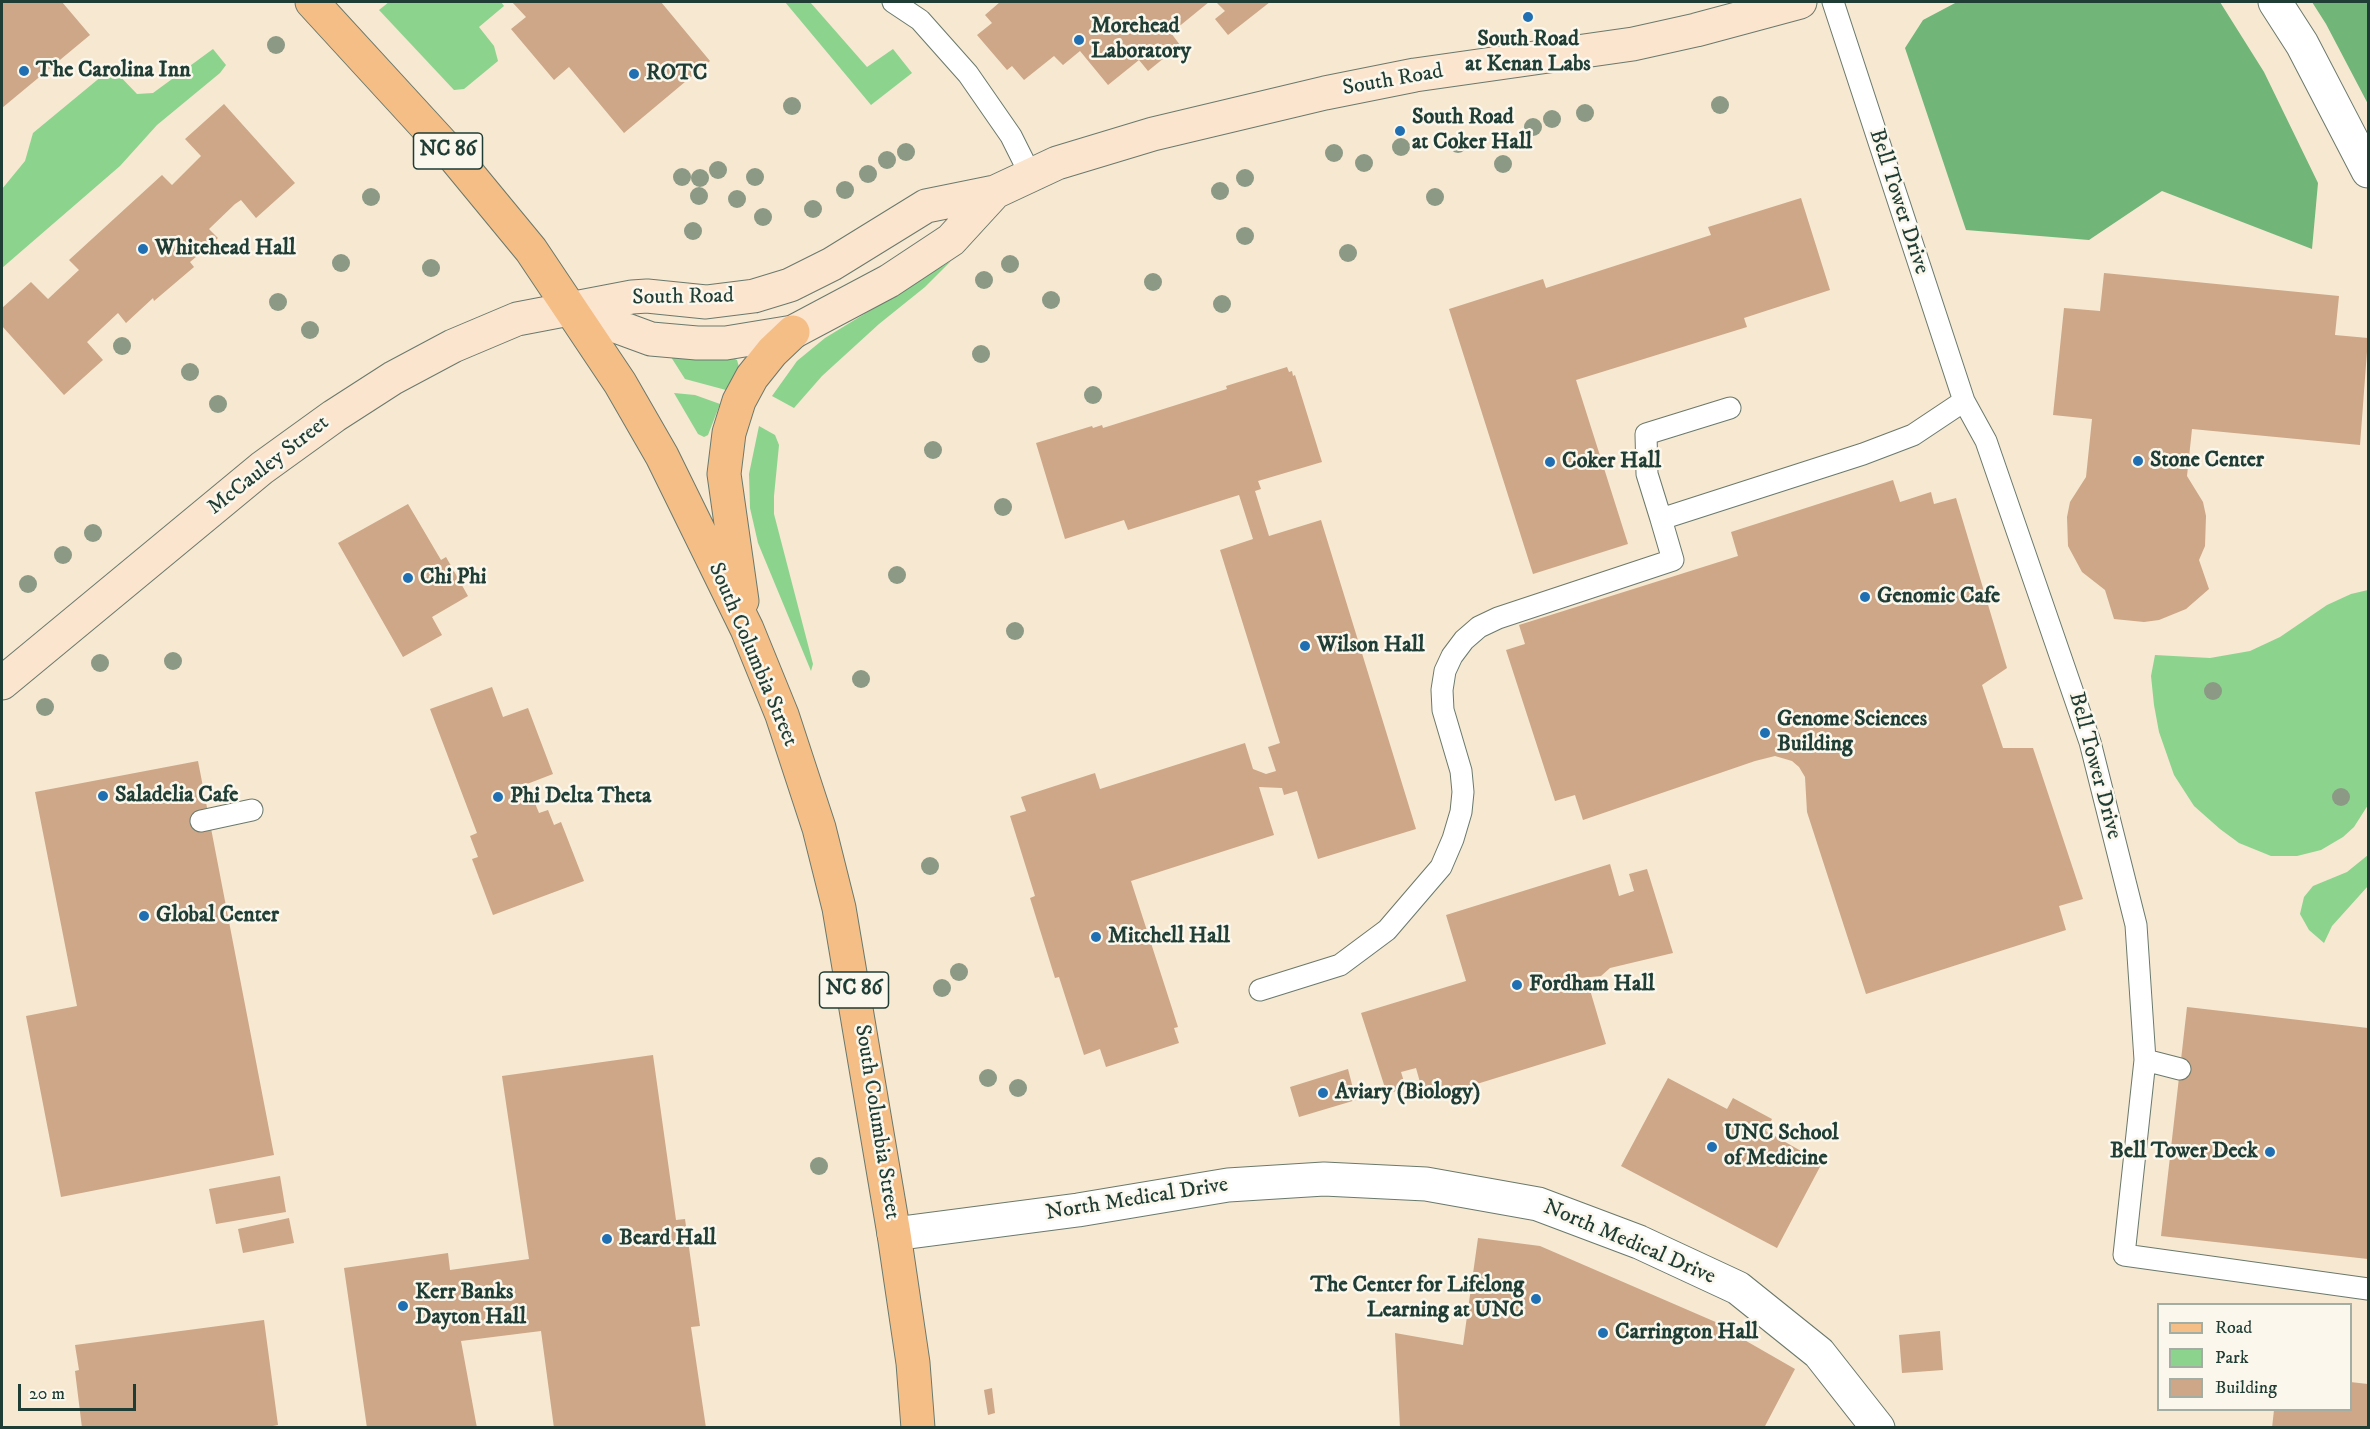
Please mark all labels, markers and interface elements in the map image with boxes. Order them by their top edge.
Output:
marker: South Road at Kenan Labs [1521,10,1535,24]
place label: Morehead Laboratory [1091,14,1191,66]
place label: South Road at Kenan Labs [1465,27,1591,78]
marker: Morehead Laboratory [1072,33,1086,47]
place label: The Carolina Inn [36,58,191,84]
street label: South Road [1341,59,1445,103]
place label: ROTC [646,61,707,87]
marker: The Carolina Inn [17,64,31,78]
marker: ROTC [627,67,641,81]
place label: South Road at Coker Hall [1412,105,1532,156]
marker: South Road at Coker Hall [1393,124,1407,138]
street label: Bell Tower Drive [1862,126,1934,278]
road number: NC 86 [414,133,482,169]
place label: Whitehead Hall [155,236,296,262]
marker: Whitehead Hall [136,242,150,256]
street label: South Road [632,284,734,312]
street label: McCauley Street [203,410,335,522]
place label: Stone Center [2150,448,2264,474]
place label: Coker Hall [1562,449,1661,475]
marker: Stone Center [2131,454,2145,468]
marker: Coker Hall [1543,455,1557,469]
street label: South Columbia Street [701,559,803,751]
place label: Chi Phi [420,565,487,591]
marker: Chi Phi [401,571,415,585]
place label: Genomic Cafe [1877,584,2000,610]
marker: Genomic Cafe [1858,590,1872,604]
place label: Wilson Hall [1317,633,1425,659]
marker: Wilson Hall [1298,639,1312,653]
street label: Bell Tower Drive [2062,690,2126,842]
place label: Genome Sciences Building [1777,707,1927,758]
marker: Genome Sciences Building [1758,726,1772,740]
place label: Saladelia Cafe [115,783,238,809]
place label: Phi Delta Theta [510,784,651,810]
marker: Saladelia Cafe [96,789,110,803]
marker: Phi Delta Theta [491,790,505,804]
place label: Global Center [156,903,279,929]
marker: Global Center [137,909,151,923]
place label: Mitchell Hall [1108,924,1230,950]
marker: Mitchell Hall [1089,930,1103,944]
road number: NC 86 [820,972,888,1008]
place label: Fordham Hall [1529,972,1655,998]
marker: Fordham Hall [1510,978,1524,992]
street label: South Columbia Street [848,1023,904,1221]
place label: Aviary (Biology) [1335,1080,1480,1106]
marker: Aviary (Biology) [1316,1086,1330,1100]
place label: UNC School of Medicine [1724,1121,1839,1172]
place label: Bell Tower Deck [2110,1139,2258,1165]
marker: UNC School of Medicine [1705,1140,1719,1154]
marker: Bell Tower Deck [2263,1145,2277,1159]
street label: North Medical Drive [1044,1173,1230,1227]
street label: North Medical Drive [1539,1195,1719,1291]
place label: Beard Hall [619,1226,716,1252]
marker: Beard Hall [600,1232,614,1246]
place label: The Center for Lifelong Learning at UNC [1310,1273,1524,1324]
place label: Kerr Banks Dayton Hall [415,1280,526,1332]
marker: The Center for Lifelong Learning at UNC [1529,1292,1543,1306]
marker: Kerr Banks Dayton Hall [396,1299,410,1313]
legend [2157,1303,2352,1411]
text: Road [2215,1317,2252,1339]
place label: Carrington Hall [1615,1320,1758,1346]
marker: Carrington Hall [1596,1326,1610,1340]
text: Park [2215,1347,2249,1369]
scale bar [21,1372,140,1410]
text: Building [2215,1377,2277,1399]
text: 20 m [29,1383,65,1405]

